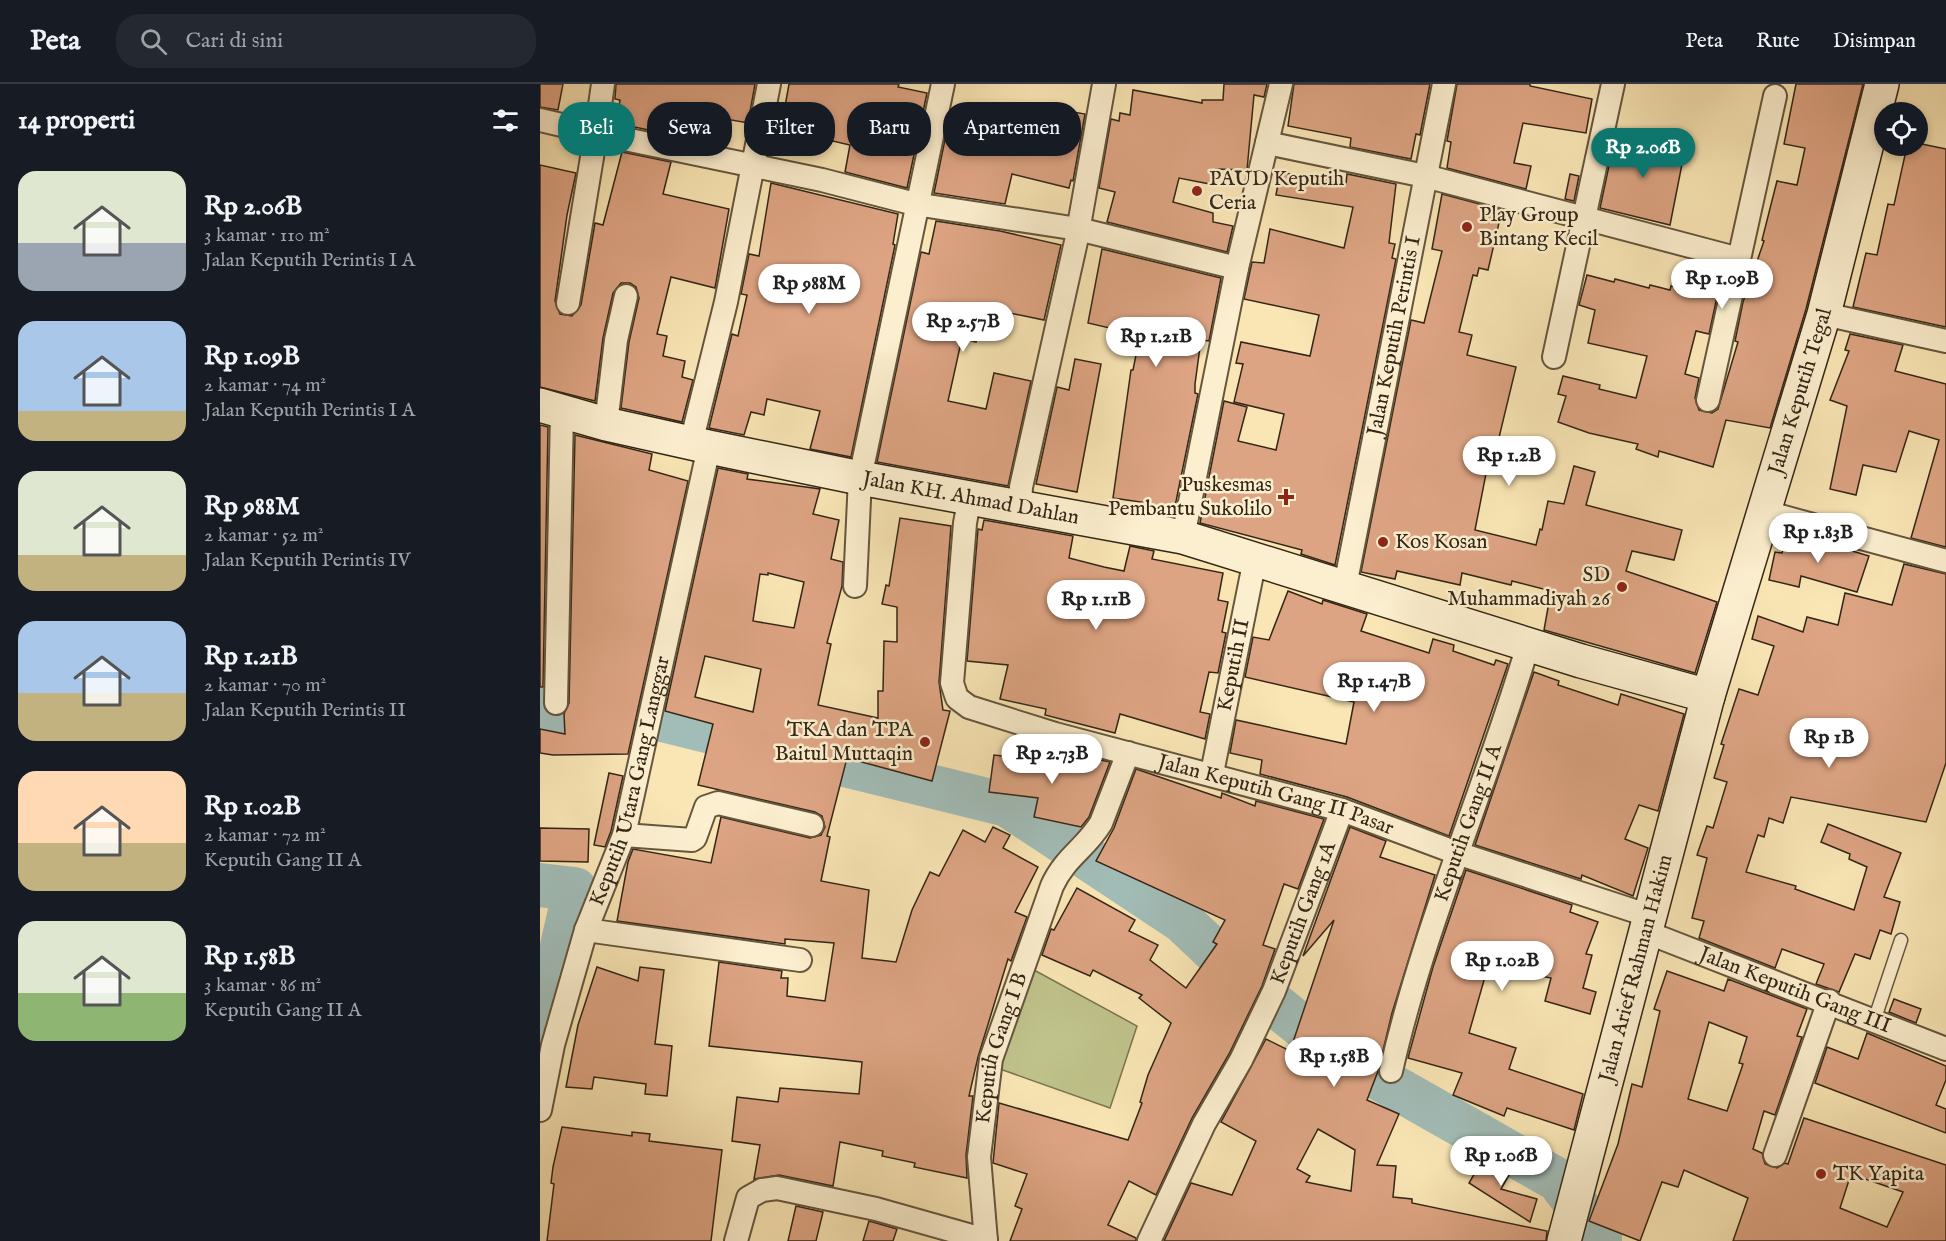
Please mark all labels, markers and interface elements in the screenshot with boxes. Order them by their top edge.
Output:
search box [116,14,536,68]
text: Peta [30,24,80,59]
icon: search [137,25,170,58]
text: Cari di sini [185,27,283,55]
text: Peta [1685,28,1723,55]
text: Rute [1756,28,1800,55]
text: Disimpan [1833,28,1916,55]
chip: Beli [558,102,635,156]
chip: Sewa [647,102,732,156]
chip: Filter [744,102,835,156]
chip: Baru [847,102,931,156]
chip: Apartemen [943,102,1081,156]
map controls [1874,102,1928,156]
button: locate [1874,102,1928,156]
text: 14 properti [18,104,135,137]
icon: filters [489,104,522,137]
pin: Rp 2.06B [1581,128,1705,179]
text: Rp 2.06B [1605,135,1681,160]
place label: PAUD Keputih Ceria [1209,166,1344,217]
marker: PAUD Keputih Ceria [1190,184,1204,198]
text: Rp 2.06B [204,190,302,223]
icon: home [66,195,138,267]
place label: Play Group Bintang Kecil [1479,202,1599,253]
marker: Play Group Bintang Kecil [1460,220,1474,234]
text: 3 kamar · 110 m² [204,223,330,248]
street label: Jalan Keputih Perintis I [1361,234,1427,440]
text: Jalan Keputih Perintis I A [204,248,415,273]
pin: Rp 1.09B [1660,259,1784,310]
pin: Rp 988M [754,264,864,315]
text: Rp 1.09B [1685,266,1759,291]
text: Rp 988M [772,271,846,296]
pin: Rp 2.57B [901,302,1025,353]
street label: Jalan Keputih Tegal [1762,305,1838,480]
text: Rp 2.57B [926,309,1000,334]
pin: Rp 1.21B [1094,317,1218,368]
text: Rp 1.21B [1120,324,1192,349]
text: Rp 1.09B [204,340,300,373]
icon: home [66,345,138,417]
text: 2 kamar · 74 m² [204,373,326,398]
text: Jalan Keputih Perintis I A [204,398,415,423]
pin: Rp 1.2B [1454,436,1564,487]
text: Rp 1.2B [1477,443,1541,468]
street label: Jalan KH. Ahmad Dahlan [858,465,1081,531]
place label: Puskesmas Pembantu Sukolilo [1108,472,1272,523]
marker: Puskesmas Pembantu Sukolilo [1277,488,1295,506]
text: Rp 988M [204,490,300,523]
icon: home [66,495,138,567]
pin: Rp 1.83B [1756,513,1880,564]
text: Rp 1.83B [1783,520,1853,545]
text: 2 kamar · 52 m² [204,523,324,548]
place label: Kos Kosan [1395,529,1487,556]
marker: Kos Kosan [1376,535,1390,549]
text: Jalan Keputih Perintis IV [204,548,410,573]
place label: SD Muhammadiyah 26 [1447,562,1611,613]
pin: Rp 1.11B [1034,580,1158,631]
marker: SD Muhammadiyah 26 [1615,580,1629,594]
text: Rp 1.11B [1061,587,1131,612]
street label: Keputih II [1211,617,1256,714]
text: Rp 1.21B [204,640,298,673]
icon: home [66,645,138,717]
street label: Keputih Utara Gang Langgar [583,653,676,910]
pin: Rp 1.47B [1312,662,1436,713]
text: Rp 1.47B [1337,669,1411,694]
text: 2 kamar · 70 m² [204,673,326,698]
text: Jalan Keputih Perintis II [204,698,406,723]
place label: TKA dan TPA Baitul Muttaqin [775,717,914,768]
pin: Rp 1B [1787,718,1871,769]
text: Rp 1B [1803,725,1855,750]
pin: Rp 2.73B [990,734,1114,785]
marker: TKA dan TPA Baitul Muttaqin [918,735,932,749]
street label: Keputih Gang II A [1428,740,1509,905]
text: Rp 2.73B [1016,741,1089,766]
street label: Jalan Keputih Gang II Pasar [1153,748,1398,842]
text: Rp 1.02B [204,790,301,823]
icon: home [66,795,138,867]
text: 2 kamar · 72 m² [204,823,326,848]
street label: Keputih Gang 1A [1264,837,1343,988]
text: Keputih Gang II A [204,848,361,873]
street label: Jalan Arief Rahman Hakim [1593,852,1679,1087]
text: Rp 1.58B [204,940,296,973]
street label: Jalan Keputih Gang III [1694,940,1895,1040]
pin: Rp 1.02B [1440,941,1564,992]
icon: home [66,945,138,1017]
text: Rp 1.02B [1465,948,1539,973]
street label: Keputih Gang I B [970,969,1034,1125]
text: 3 kamar · 86 m² [204,973,321,998]
text: Keputih Gang II A [204,998,361,1023]
pin: Rp 1.58B [1272,1037,1396,1088]
text: Rp 1.58B [1299,1044,1369,1069]
pin: Rp 1.06B [1439,1136,1563,1187]
text: Rp 1.06B [1464,1143,1538,1168]
place label: TK Yapita [1833,1161,1925,1188]
marker: TK Yapita [1814,1167,1828,1181]

